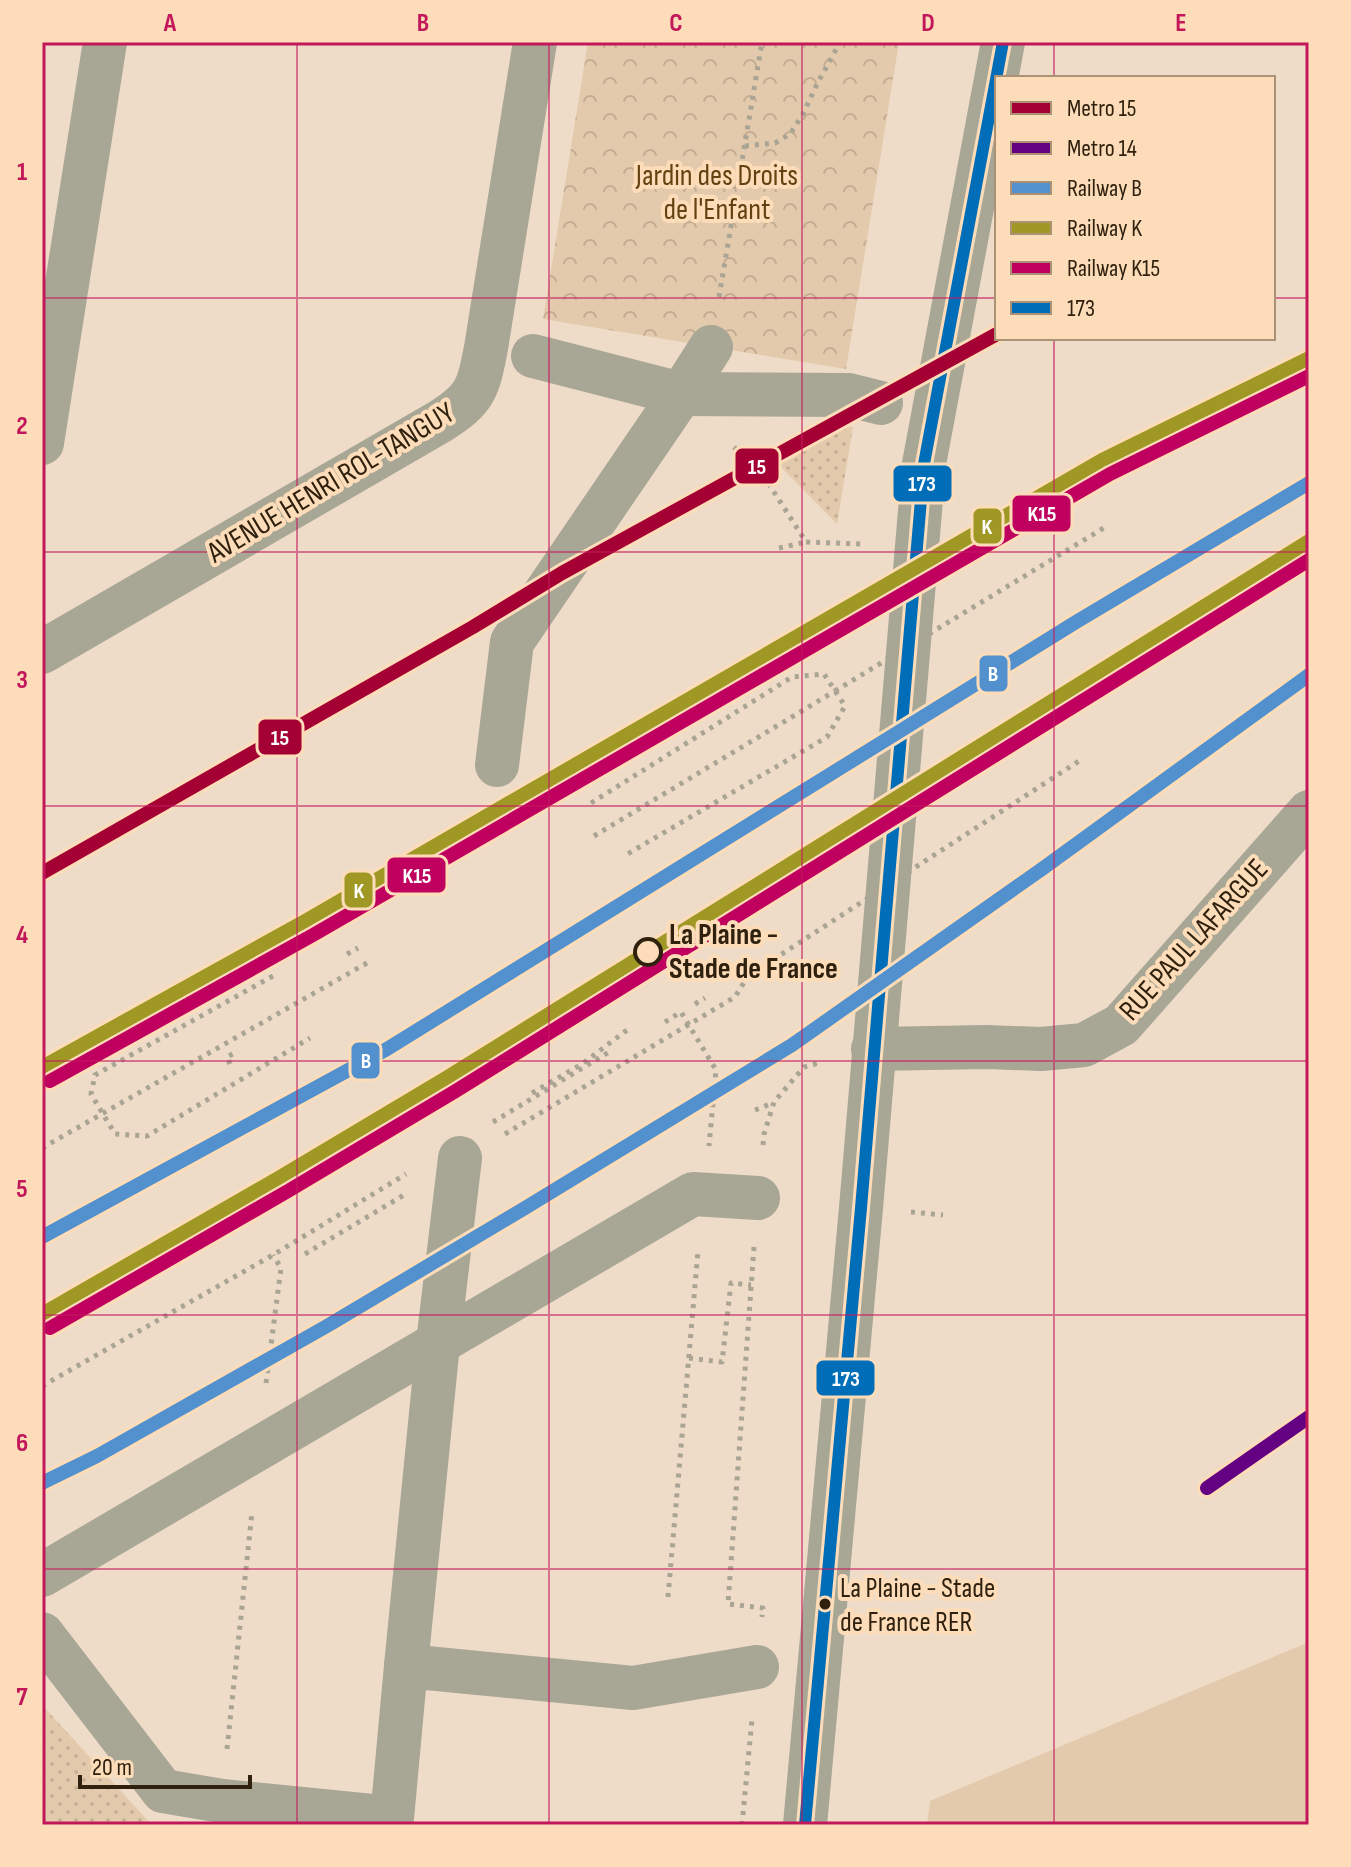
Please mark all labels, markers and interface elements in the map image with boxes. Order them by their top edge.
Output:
text: A [163,8,177,39]
text: B [417,8,429,39]
text: C [669,8,683,39]
text: D [921,8,935,39]
text: E [1175,8,1187,39]
legend [995,76,1275,340]
text: Metro 15 [1067,94,1136,123]
text: Metro 14 [1067,134,1137,163]
text: 1 [17,157,27,188]
park label: Jardin des Droits de l'Enfant [635,158,798,228]
text: Railway B [1067,174,1142,203]
text: Railway K [1067,214,1142,243]
text: Railway K15 [1067,254,1160,283]
text: 173 [1067,294,1095,323]
street label: AVENUE HENRI ROL-TANGUY [200,395,461,572]
text: 2 [16,411,28,442]
line badge: 15 [734,447,780,485]
text: 15 [748,454,766,481]
line badge: 173 [892,464,953,503]
text: 173 [908,471,936,498]
line badge: K15 [1011,494,1072,533]
text: K15 [1027,501,1057,528]
line badge: K [972,507,1003,545]
text: K [982,514,993,541]
line badge: B [978,654,1009,693]
text: B [988,661,998,688]
text: 3 [16,665,28,696]
line badge: 15 [257,718,303,756]
text: 15 [271,725,289,752]
street label: RUE PAUL LAFARGUE [1112,852,1276,1028]
line badge: K15 [386,856,447,894]
text: K15 [402,863,432,890]
line badge: K [343,871,374,909]
text: K [354,878,365,905]
place label: La Plaine - Stade de France [669,917,838,987]
text: 4 [16,920,28,951]
marker: La Plaine - Stade de France [634,938,662,966]
line badge: B [350,1041,381,1080]
text: B [361,1048,371,1075]
text: 5 [16,1174,28,1205]
line badge: 173 [815,1359,876,1397]
text: 173 [832,1366,860,1393]
text: 6 [16,1428,28,1459]
place label: La Plaine - Stade de France RER [840,1572,995,1639]
marker: La Plaine - Stade de France RER [817,1596,833,1612]
text: 7 [16,1682,28,1713]
scale bar [80,1739,250,1789]
text: 20 m [92,1753,132,1782]

